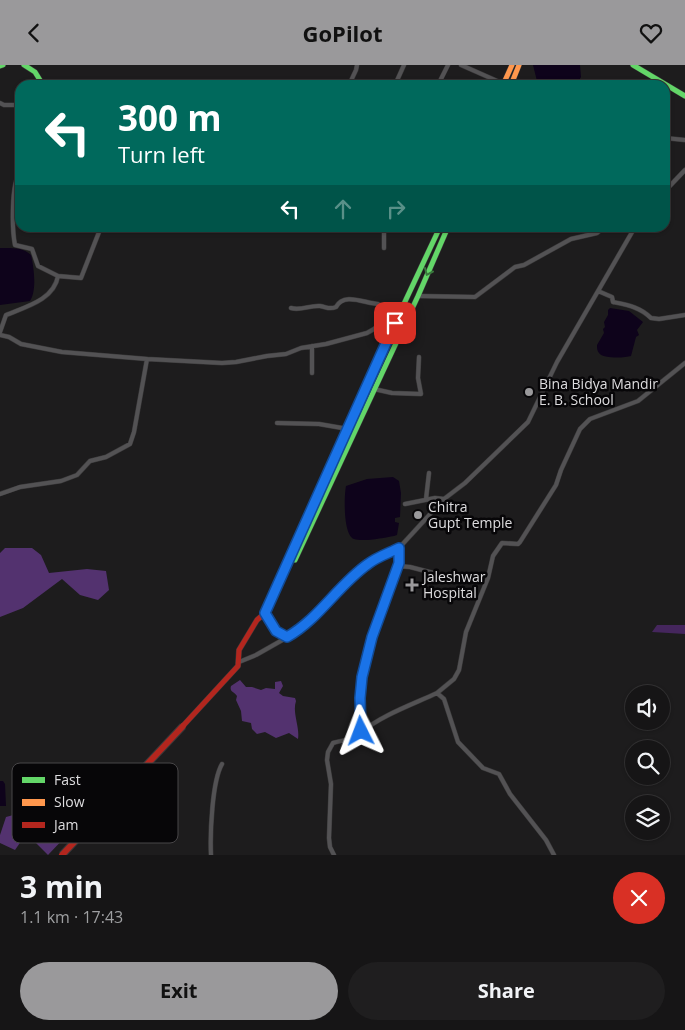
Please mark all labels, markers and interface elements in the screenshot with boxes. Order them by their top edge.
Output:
text: GoPilot [303,18,382,48]
icon: back [20,19,48,47]
icon: heart [637,19,665,47]
text: 300 m [118,94,222,141]
icon: left [35,100,100,165]
text: Turn left [118,139,205,169]
icon: left [276,195,304,223]
icon: ahead [329,195,357,223]
icon: right [382,195,410,223]
one-way arrow [424,267,435,276]
pin [374,302,416,344]
icon: arrive [381,309,409,337]
place label: Bina Bidya Mandir E. B. School [539,374,658,409]
marker: Bina Bidya Mandir E. B. School [523,386,535,398]
place label: Chitra Gupt Temple [428,497,513,532]
marker: Chitra Gupt Temple [412,509,424,521]
place label: Jaleshwar Hospital [421,567,486,602]
marker: Jaleshwar Hospital [405,578,419,592]
map controls [625,685,670,840]
button: sound [625,685,670,730]
position arrow [334,704,386,756]
button: search [625,740,670,785]
legend [12,763,178,843]
text: Fast [54,770,81,789]
text: Slow [54,792,85,811]
button: layers [625,795,670,840]
text: Jam [52,815,79,834]
text: 3 min [20,866,103,907]
button: close [613,872,665,924]
text: 1.1 km · 17:43 [20,906,123,928]
button: Exit [20,962,338,1020]
button: Share [348,962,665,1020]

